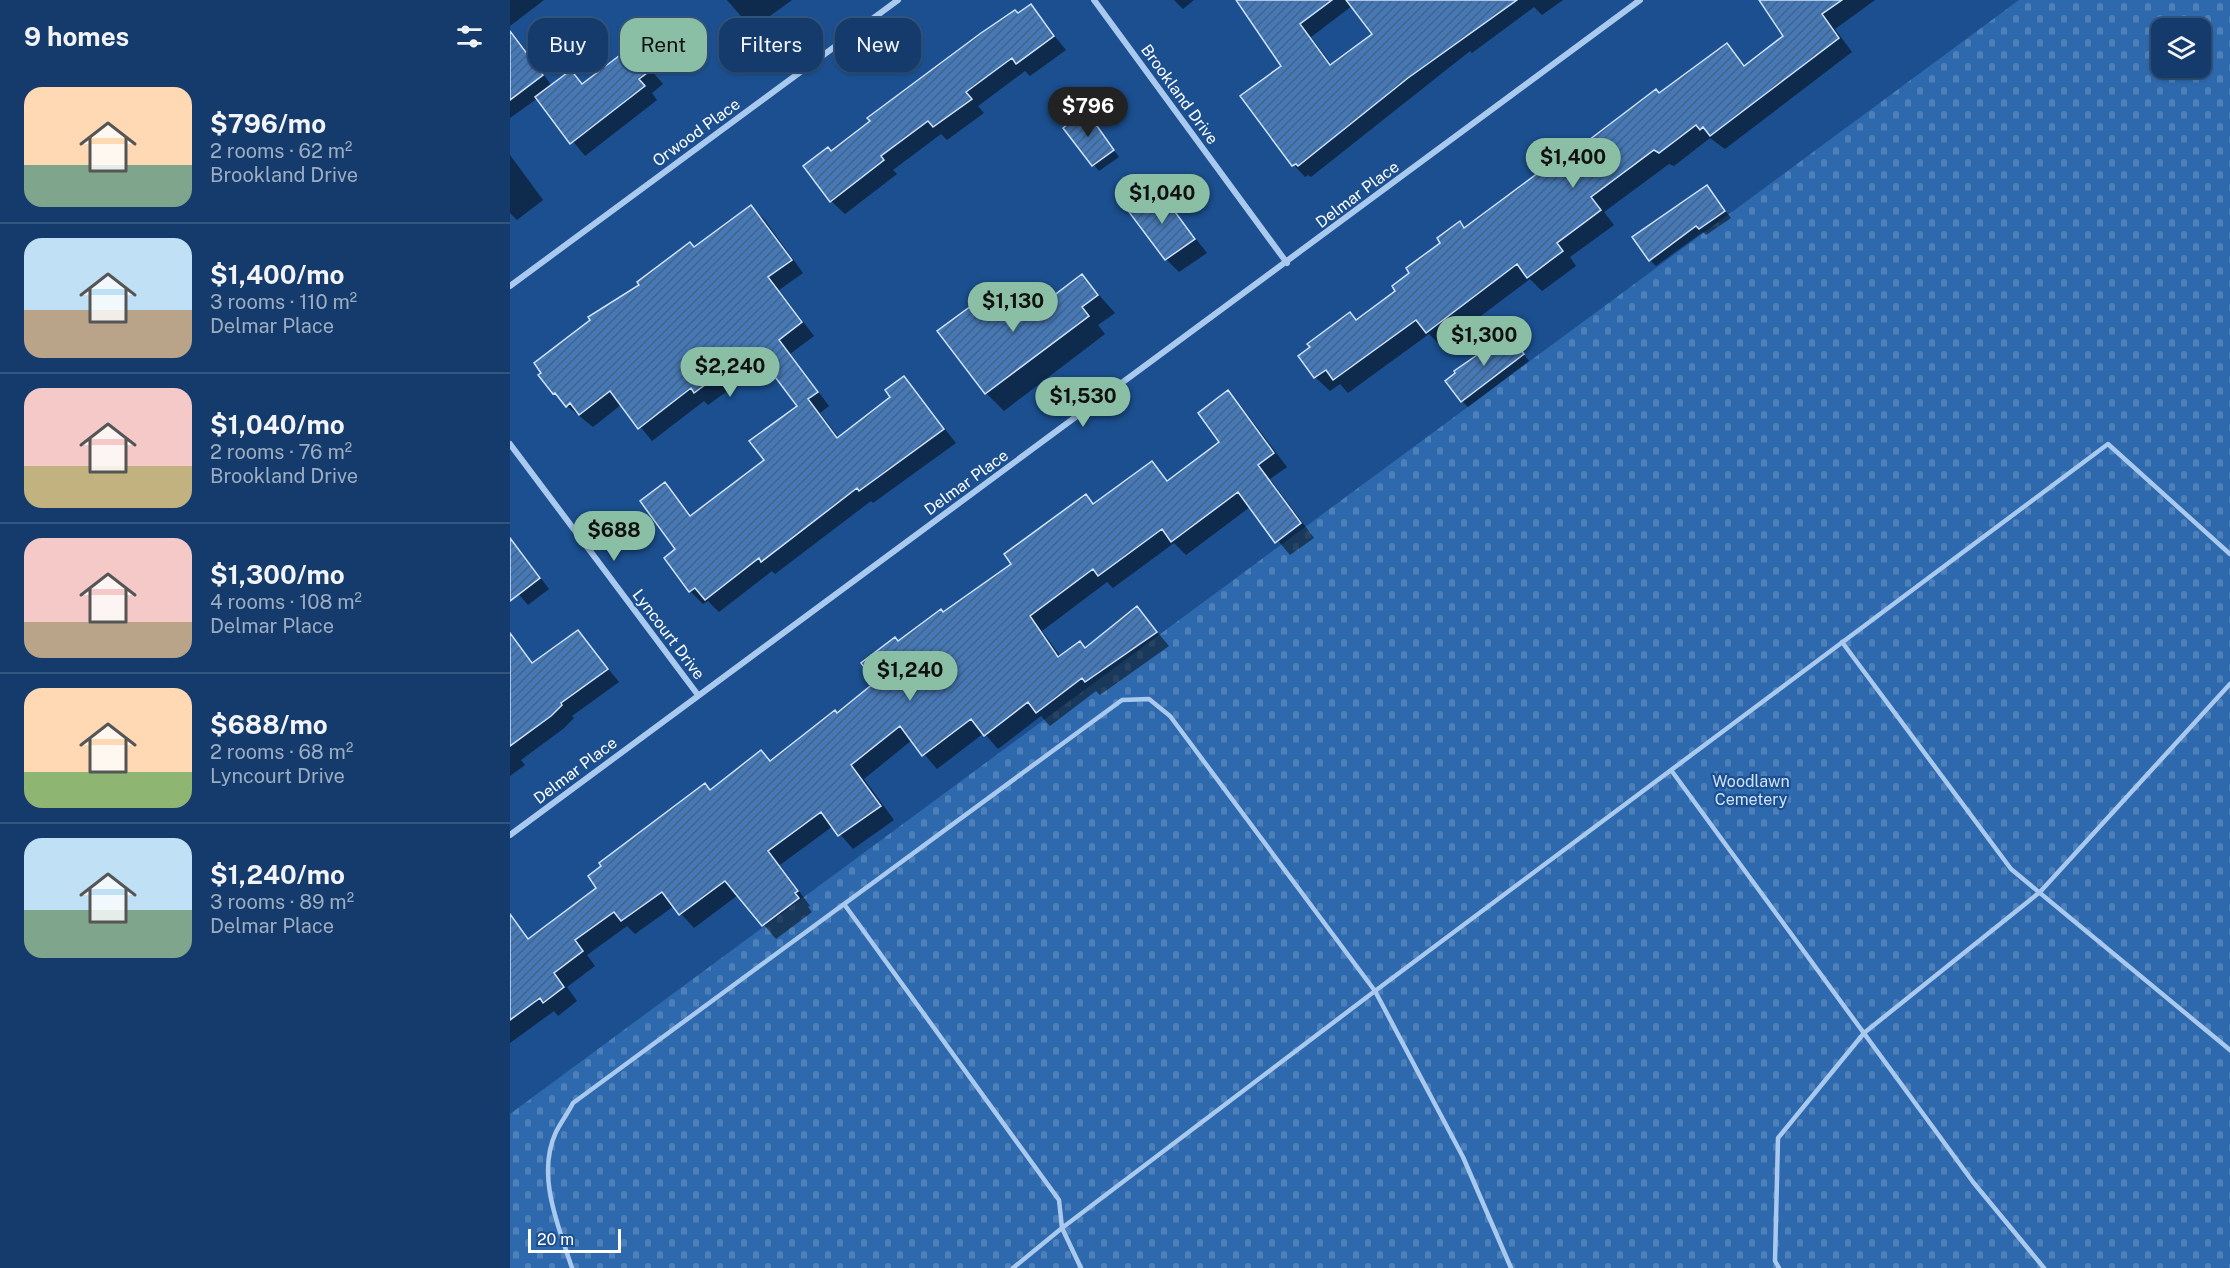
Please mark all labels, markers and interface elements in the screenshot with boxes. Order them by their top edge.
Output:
chip: Buy [528,18,608,72]
chip: Rent [620,18,707,72]
chip: Filters [719,18,823,72]
chip: New [835,18,921,72]
map controls [2151,18,2211,78]
button: layers [2151,18,2211,78]
icon: filters [453,20,486,53]
text: 9 homes [24,21,129,52]
street label: Brookland Drive [1137,41,1222,148]
pin: $796 [1052,87,1124,138]
street label: Orwood Place [649,94,744,170]
text: $796 [1062,94,1114,118]
text: $796/mo [210,108,326,139]
icon: home [72,111,144,183]
pin: $1,400 [1524,138,1622,189]
text: 2 rooms · 62 m² [210,139,352,163]
text: $1,400 [1540,145,1606,169]
street label: Delmar Place [1312,157,1403,232]
text: Brookland Drive [210,163,358,187]
pin: $1,040 [1113,174,1211,225]
text: $1,040 [1129,181,1195,205]
text: $1,400/mo [210,259,345,290]
icon: home [72,262,144,334]
pin: $1,130 [964,282,1062,333]
text: $1,130 [982,289,1044,313]
text: 3 rooms · 110 m² [210,290,357,314]
text: Delmar Place [210,314,334,338]
pin: $1,300 [1435,316,1533,367]
text: $1,300 [1451,323,1517,347]
pin: $2,240 [681,347,779,398]
text: $2,240 [695,354,765,378]
pin: $1,530 [1034,377,1132,428]
text: $1,530 [1049,384,1117,408]
text: $1,040/mo [210,409,345,440]
icon: home [72,412,144,484]
text: 2 rooms · 76 m² [210,440,352,464]
street label: Delmar Place [921,446,1012,519]
text: Brookland Drive [210,464,358,488]
pin: $688 [578,511,650,562]
text: $688 [587,518,641,542]
text: $1,300/mo [210,559,345,590]
icon: home [72,562,144,634]
street label: Lyncourt Drive [629,586,709,683]
text: 4 rooms · 108 m² [210,590,362,614]
text: Delmar Place [210,614,334,638]
pin: $1,240 [861,651,959,702]
text: $1,240 [877,658,943,682]
text: $688/mo [210,709,328,740]
icon: home [72,712,144,784]
street label: Delmar Place [530,733,621,808]
text: 2 rooms · 68 m² [210,740,353,764]
text: Lyncourt Drive [210,764,345,788]
park label: Woodlawn Cemetery [1712,772,1790,809]
text: $1,240/mo [210,859,345,890]
icon: home [72,862,144,934]
text: 3 rooms · 89 m² [210,890,354,914]
text: Delmar Place [210,914,334,938]
scale bar [528,1226,621,1254]
text: 20 m [537,1230,574,1249]

